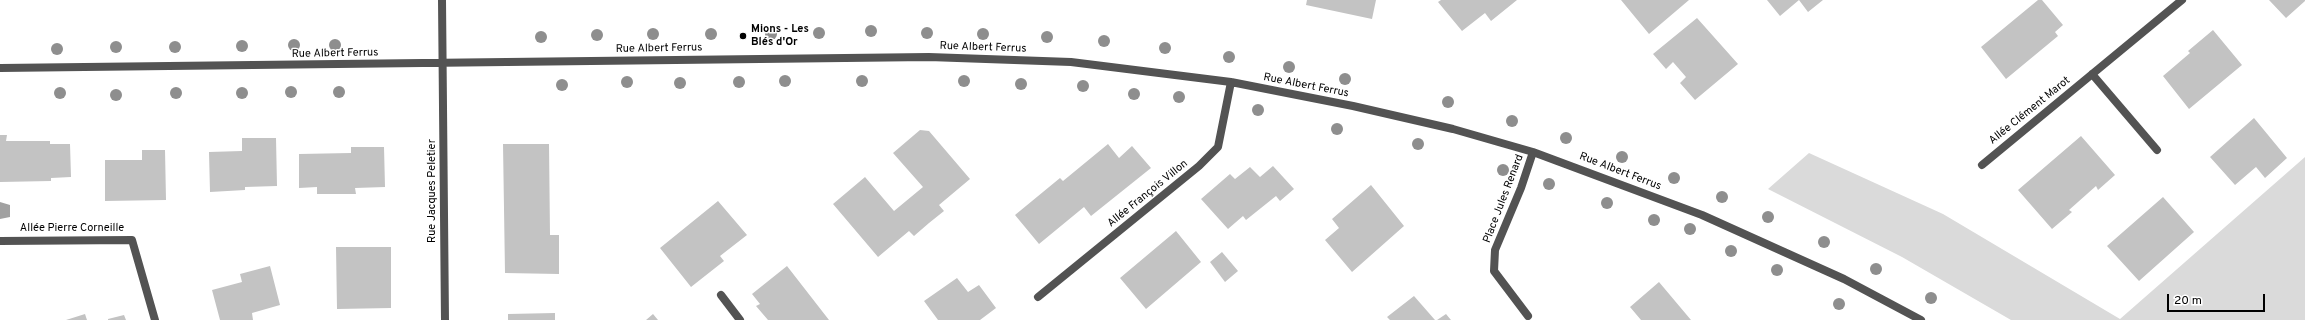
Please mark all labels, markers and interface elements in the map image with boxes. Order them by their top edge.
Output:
place label: Mions - Les Blés d'Or [751,23,809,49]
marker: Mions - Les Blés d'Or [738,31,748,41]
street label: Rue Albert Ferrus [939,40,1027,56]
street label: Rue Albert Ferrus [615,42,703,56]
street label: Rue Albert Ferrus [291,47,379,61]
street label: Rue Albert Ferrus [1262,71,1350,101]
street label: Allée Clément Marot [1987,74,2073,148]
street label: Rue Jacques Peletier [426,139,440,243]
street label: Rue Albert Ferrus [1577,150,1663,194]
street label: Place Jules Renard [1481,153,1527,245]
street label: Allée François Villon [1105,158,1191,230]
street label: Allée Pierre Corneille [20,222,124,236]
scale bar [2169,286,2267,312]
text: 20 m [2174,293,2202,309]

